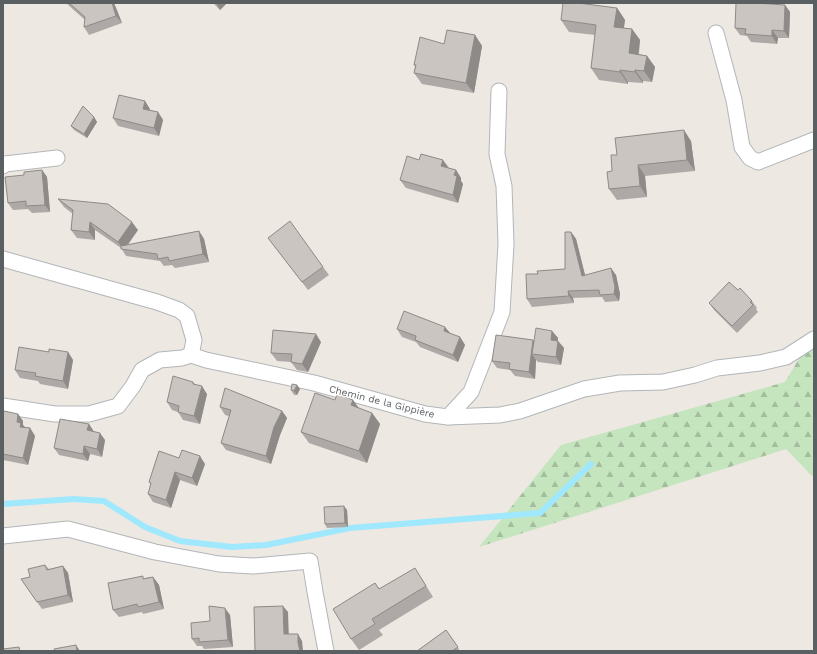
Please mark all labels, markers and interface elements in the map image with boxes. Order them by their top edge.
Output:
street label: Chemin de la Gippière [328,383,436,420]

